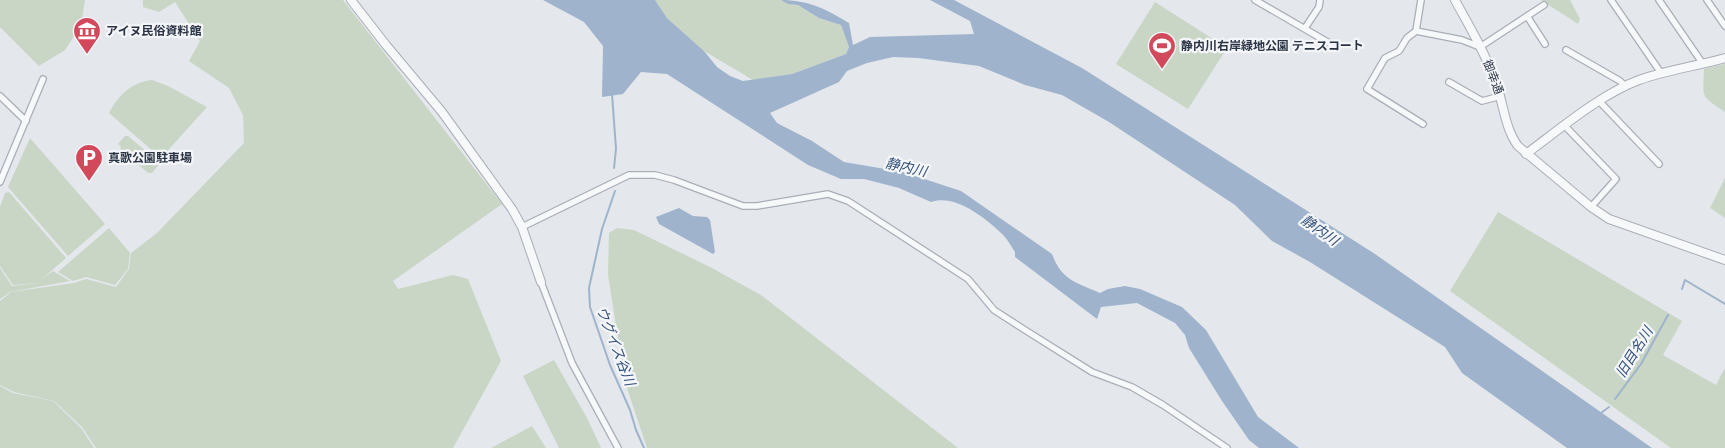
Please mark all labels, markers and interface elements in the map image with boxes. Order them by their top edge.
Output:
museum icon: アイヌ民俗資料館 [72,16,102,55]
place label: アイヌ民俗資料館 [106,23,201,38]
sports icon: 静内川右岸緑地公園 テニスコート [1147,31,1177,70]
place label: 静内川右岸緑地公園 テニスコート [1181,38,1364,53]
street label: 御幸通 [1480,57,1507,96]
parking icon: 真歌公園駐車場 [74,143,104,182]
place label: 真歌公園駐車場 [108,150,192,165]
water label: 静内川 [884,154,930,181]
water label: 静内川 [1298,211,1344,251]
water label: ウグイス谷川 [593,304,640,390]
water label: 旧目名川 [1612,322,1658,381]

